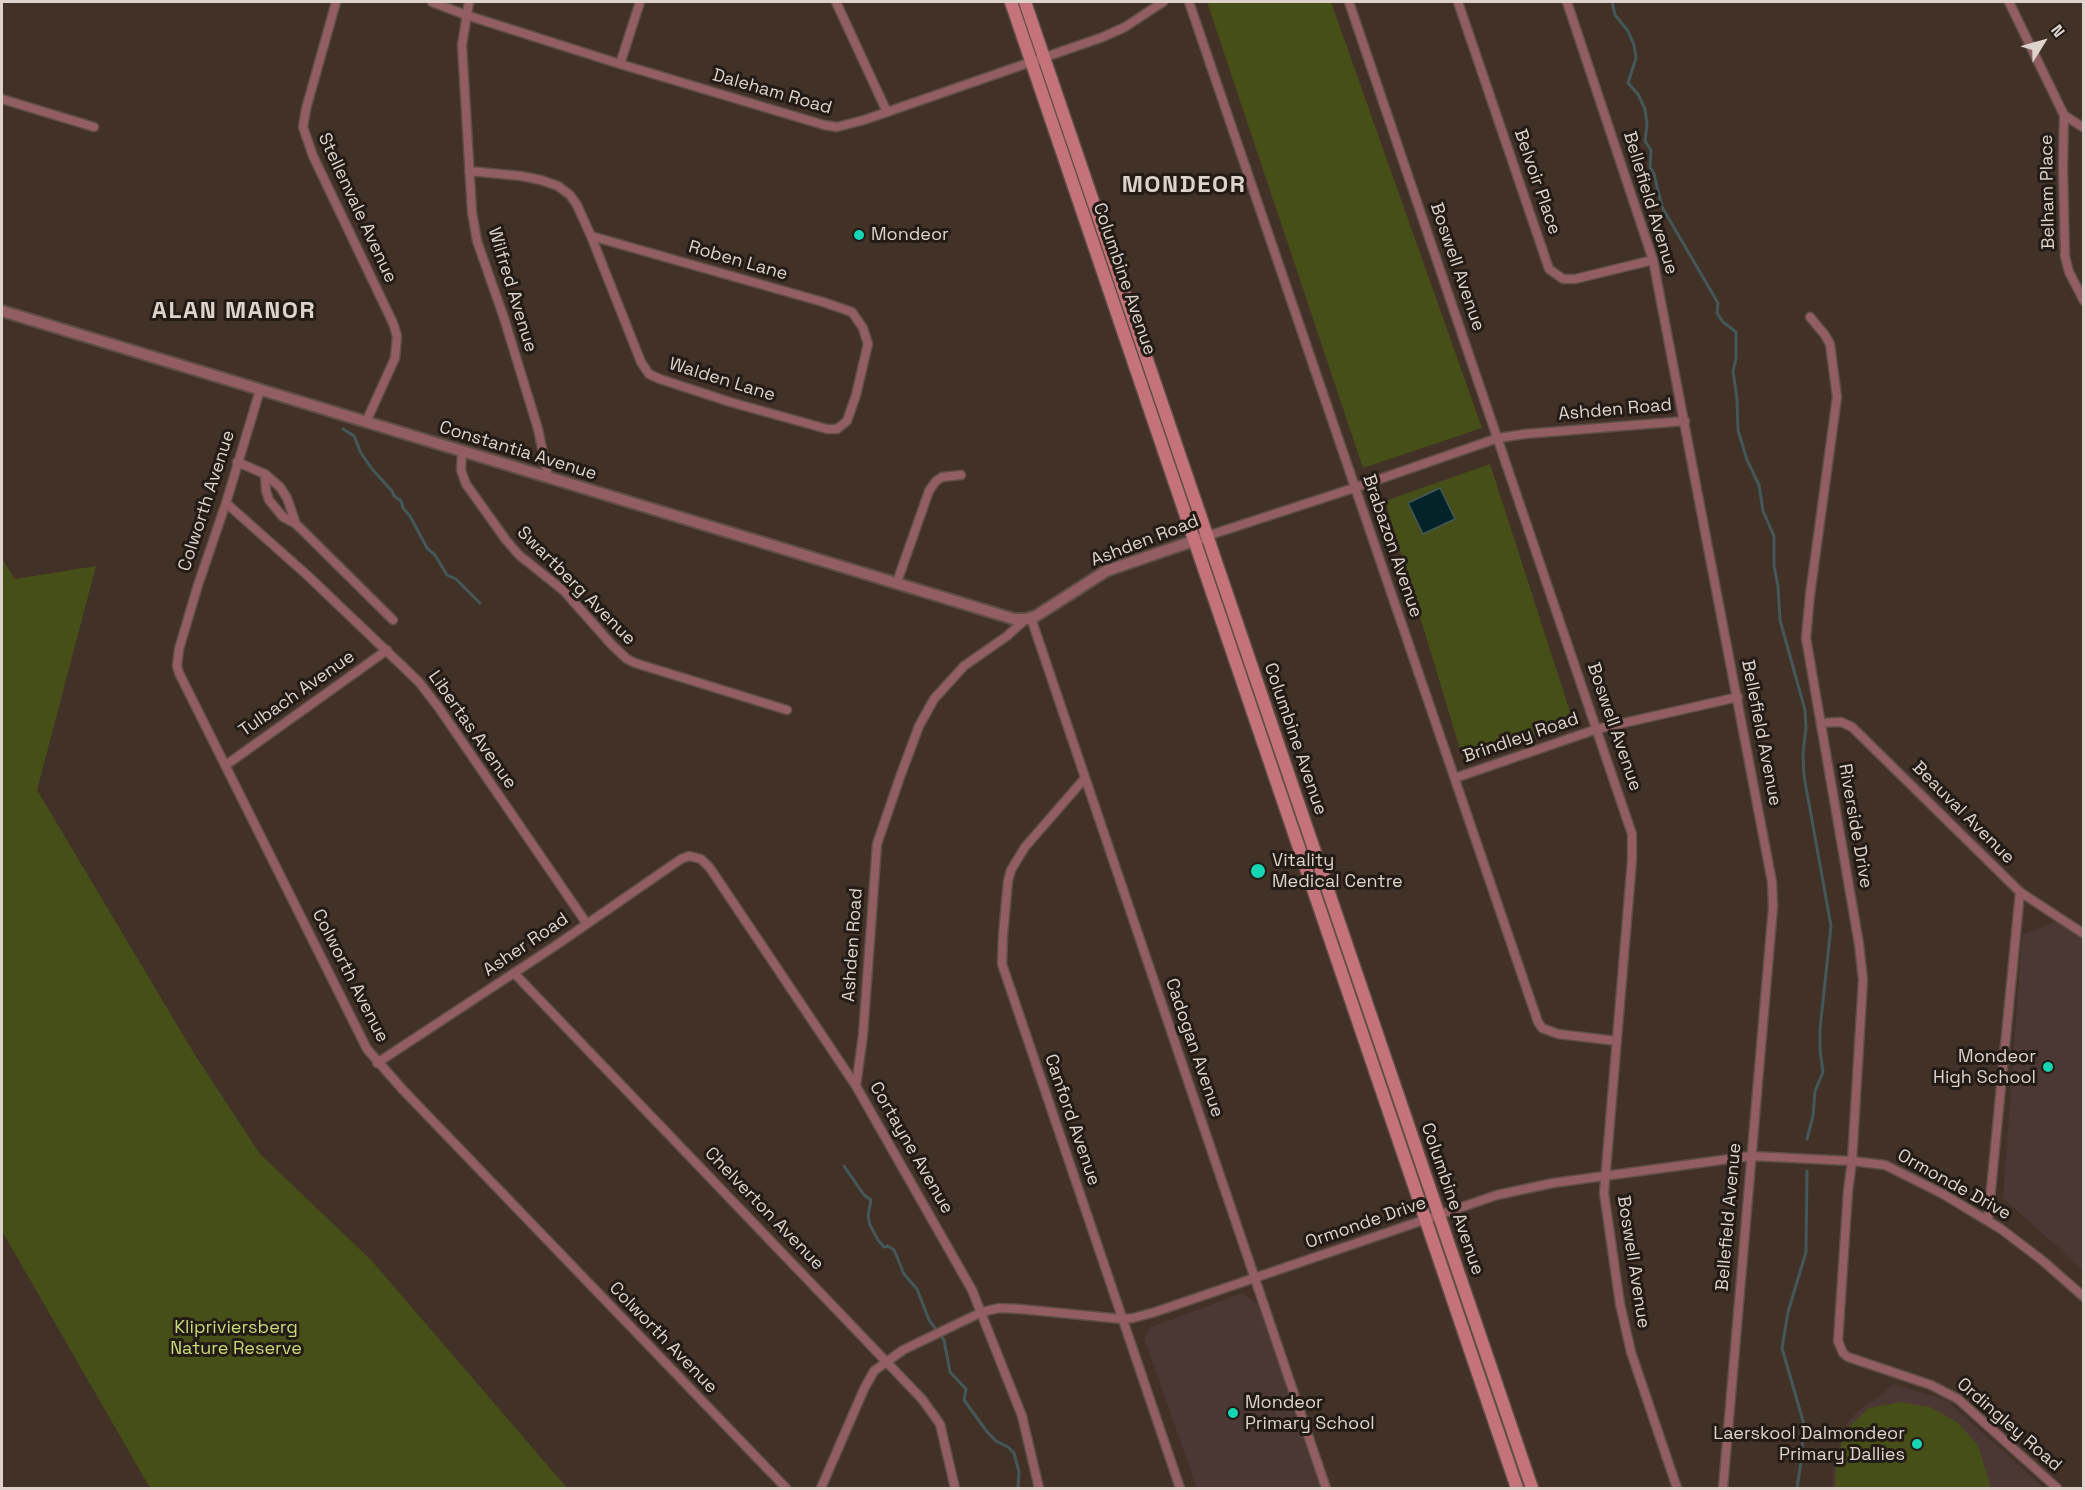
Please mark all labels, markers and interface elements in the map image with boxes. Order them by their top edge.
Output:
north arrow [2013,12,2073,72]
text: N [2046,20,2069,41]
street label: Daleham Road [710,65,834,119]
street label: Belvoir Place [1509,126,1565,238]
street label: Bellefield Avenue [1618,129,1682,277]
street label: Stellenvale Avenue [313,130,401,286]
street label: Belham Place [2036,134,2060,250]
district label: MONDEOR [1122,171,1246,199]
street label: Columbine Avenue [1088,200,1160,358]
street label: Boswell Avenue [1425,200,1489,334]
place label: Mondeor [871,224,949,246]
street label: Wilfred Avenue [483,225,541,355]
marker: Mondeor [852,228,866,242]
street label: Roben Lane [686,237,790,285]
district label: ALAN MANOR [152,297,316,325]
street label: Walden Lane [666,354,778,406]
street label: Ashden Road [1557,394,1673,426]
street label: Constantia Avenue [437,417,599,485]
street label: Colworth Avenue [174,428,240,574]
street label: Brabazon Avenue [1357,472,1427,620]
street label: Ashden Road [1088,510,1202,572]
street label: Swartberg Avenue [512,522,640,650]
street label: Tulbach Avenue [235,646,359,742]
street label: Bellefield Avenue [1736,658,1786,808]
street label: Columbine Avenue [1259,660,1331,818]
street label: Boswell Avenue [1582,660,1646,794]
street label: Libertas Avenue [423,667,521,793]
street label: Brindley Road [1460,708,1582,768]
street label: Beauval Avenue [1907,757,2019,869]
street label: Riverside Drive [1833,762,1877,890]
place label: Vitality Medical Centre [1272,850,1403,892]
marker: Vitality Medical Centre [1249,862,1267,880]
street label: Ashden Road [838,887,868,1003]
street label: Colworth Avenue [307,906,393,1046]
street label: Asher Road [479,909,573,981]
street label: Cadogan Avenue [1160,976,1228,1120]
place label: Mondeor High School [1933,1046,2036,1088]
street label: Canford Avenue [1039,1051,1105,1189]
marker: Mondeor High School [2041,1060,2055,1074]
street label: Cortayne Avenue [864,1078,958,1218]
street label: Columbine Avenue [1416,1120,1488,1278]
street label: Bellefield Avenue [1712,1142,1746,1292]
street label: Chelverton Avenue [700,1143,828,1275]
street label: Ormonde Drive [1893,1145,2015,1225]
street label: Ormonde Drive [1303,1192,1429,1254]
street label: Boswell Avenue [1612,1194,1654,1330]
street label: Colworth Avenue [604,1278,722,1398]
park label: Klipriviersberg Nature Reserve [170,1317,302,1360]
street label: Ordingley Road [1952,1374,2066,1476]
place label: Mondeor Primary School [1245,1392,1375,1434]
marker: Mondeor Primary School [1226,1406,1240,1420]
place label: Laerskool Dalmondeor Primary Dallies [1713,1423,1905,1466]
marker: Laerskool Dalmondeor Primary Dallies [1910,1437,1924,1451]

